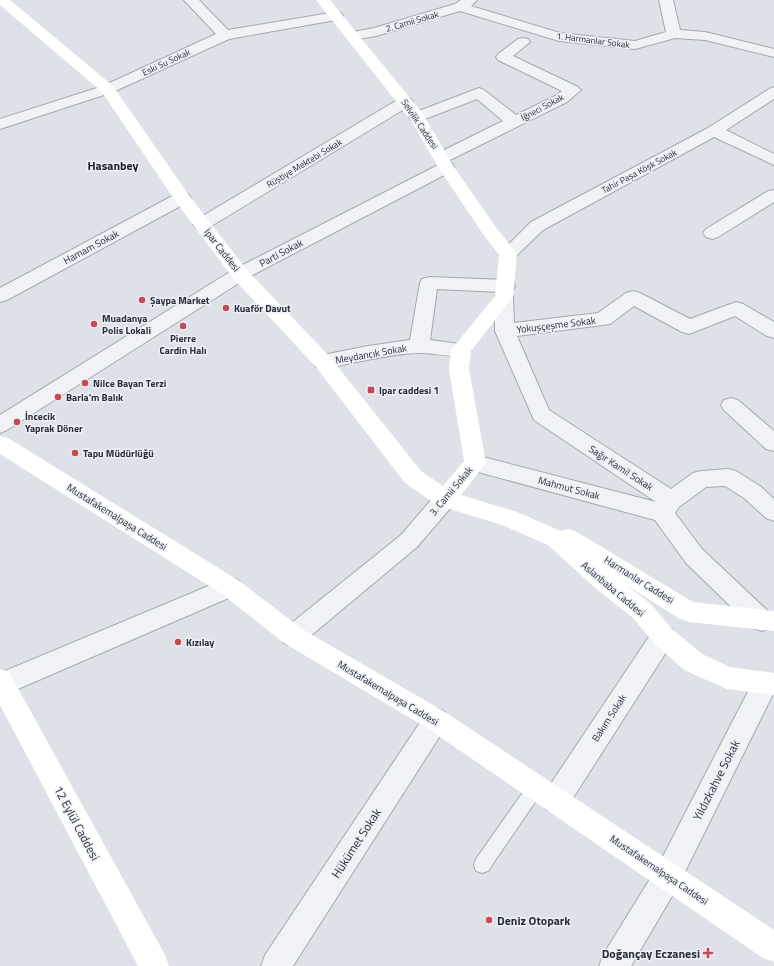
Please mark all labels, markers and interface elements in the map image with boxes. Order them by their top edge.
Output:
street label: 2. Camii Sokak [384,7,441,35]
street label: 1. Harmanlar Sokak [556,29,631,51]
street label: Eski Su Sokak [140,45,193,79]
street label: İğneci Sokak [518,90,566,124]
street label: Selvilik Caddesi [398,96,442,152]
street label: Rüştiye Mektebi Sokak [264,135,345,191]
street label: Tahir Paşa Köşk Sokak [599,145,680,196]
district label: Hasanbey [87,156,139,175]
street label: İpar Caddesi [200,225,244,275]
street label: Hamam Sokak [61,226,122,268]
street label: Parti Sokak [257,235,306,271]
place label: Şaypa Market [150,293,210,308]
marker: Şaypa Market [137,295,147,305]
place label: Kuaför Davut [234,301,291,316]
marker: Kuaför Davut [221,303,231,313]
place label: Muadanya Polis Lokali [102,311,151,338]
street label: Yokuşçeşme Sokak [516,313,597,337]
marker: Muadanya Polis Lokali [89,319,99,329]
marker: Pierre Cardin Halı [178,321,188,331]
place label: Pierre Cardin Halı [159,331,207,358]
street label: Meydancık Sokak [334,340,408,368]
place label: Nilce Bayan Terzi [93,376,166,391]
marker: Nilce Bayan Terzi [80,378,90,388]
place label: Ipar caddesi 1 [379,383,439,398]
marker: Ipar caddesi 1 [366,385,376,395]
place label: Barla'm Balık [66,390,124,405]
marker: Barla'm Balık [53,392,63,402]
place label: İncecik Yaprak Döner [25,409,83,436]
marker: İncecik Yaprak Döner [12,417,22,427]
street label: Sağır Kamil Sokak [586,441,656,495]
place label: Tapu Müdürlüğü [83,446,154,461]
marker: Tapu Müdürlüğü [70,448,80,458]
street label: 3. Camii Sokak [426,463,476,519]
street label: Mahmut Sokak [536,473,602,504]
street label: Mustafakemalpaşa Caddesi [64,480,170,554]
street label: Harmanlar Caddesi [601,552,677,608]
street label: Aslanbaba Caddesi [578,558,648,620]
place label: Kızılay [186,635,214,650]
marker: Kızılay [173,637,183,647]
street label: Mustafakemalpaşa Caddesi [335,657,441,729]
street label: Bakım Sokak [588,691,630,745]
street label: Yıldızkahve Sokak [687,736,745,824]
street label: 12 Eylül Caddesi [49,782,105,864]
street label: Hükümet Sokak [326,804,386,882]
street label: Mustafakemalpaşa Caddesi [607,831,711,909]
place label: Deniz Otopark [497,911,571,930]
marker: Deniz Otopark [484,915,494,925]
place label: Doğançay Eczanesi [602,944,700,963]
marker: Doğançay Eczanesi [703,948,713,958]

